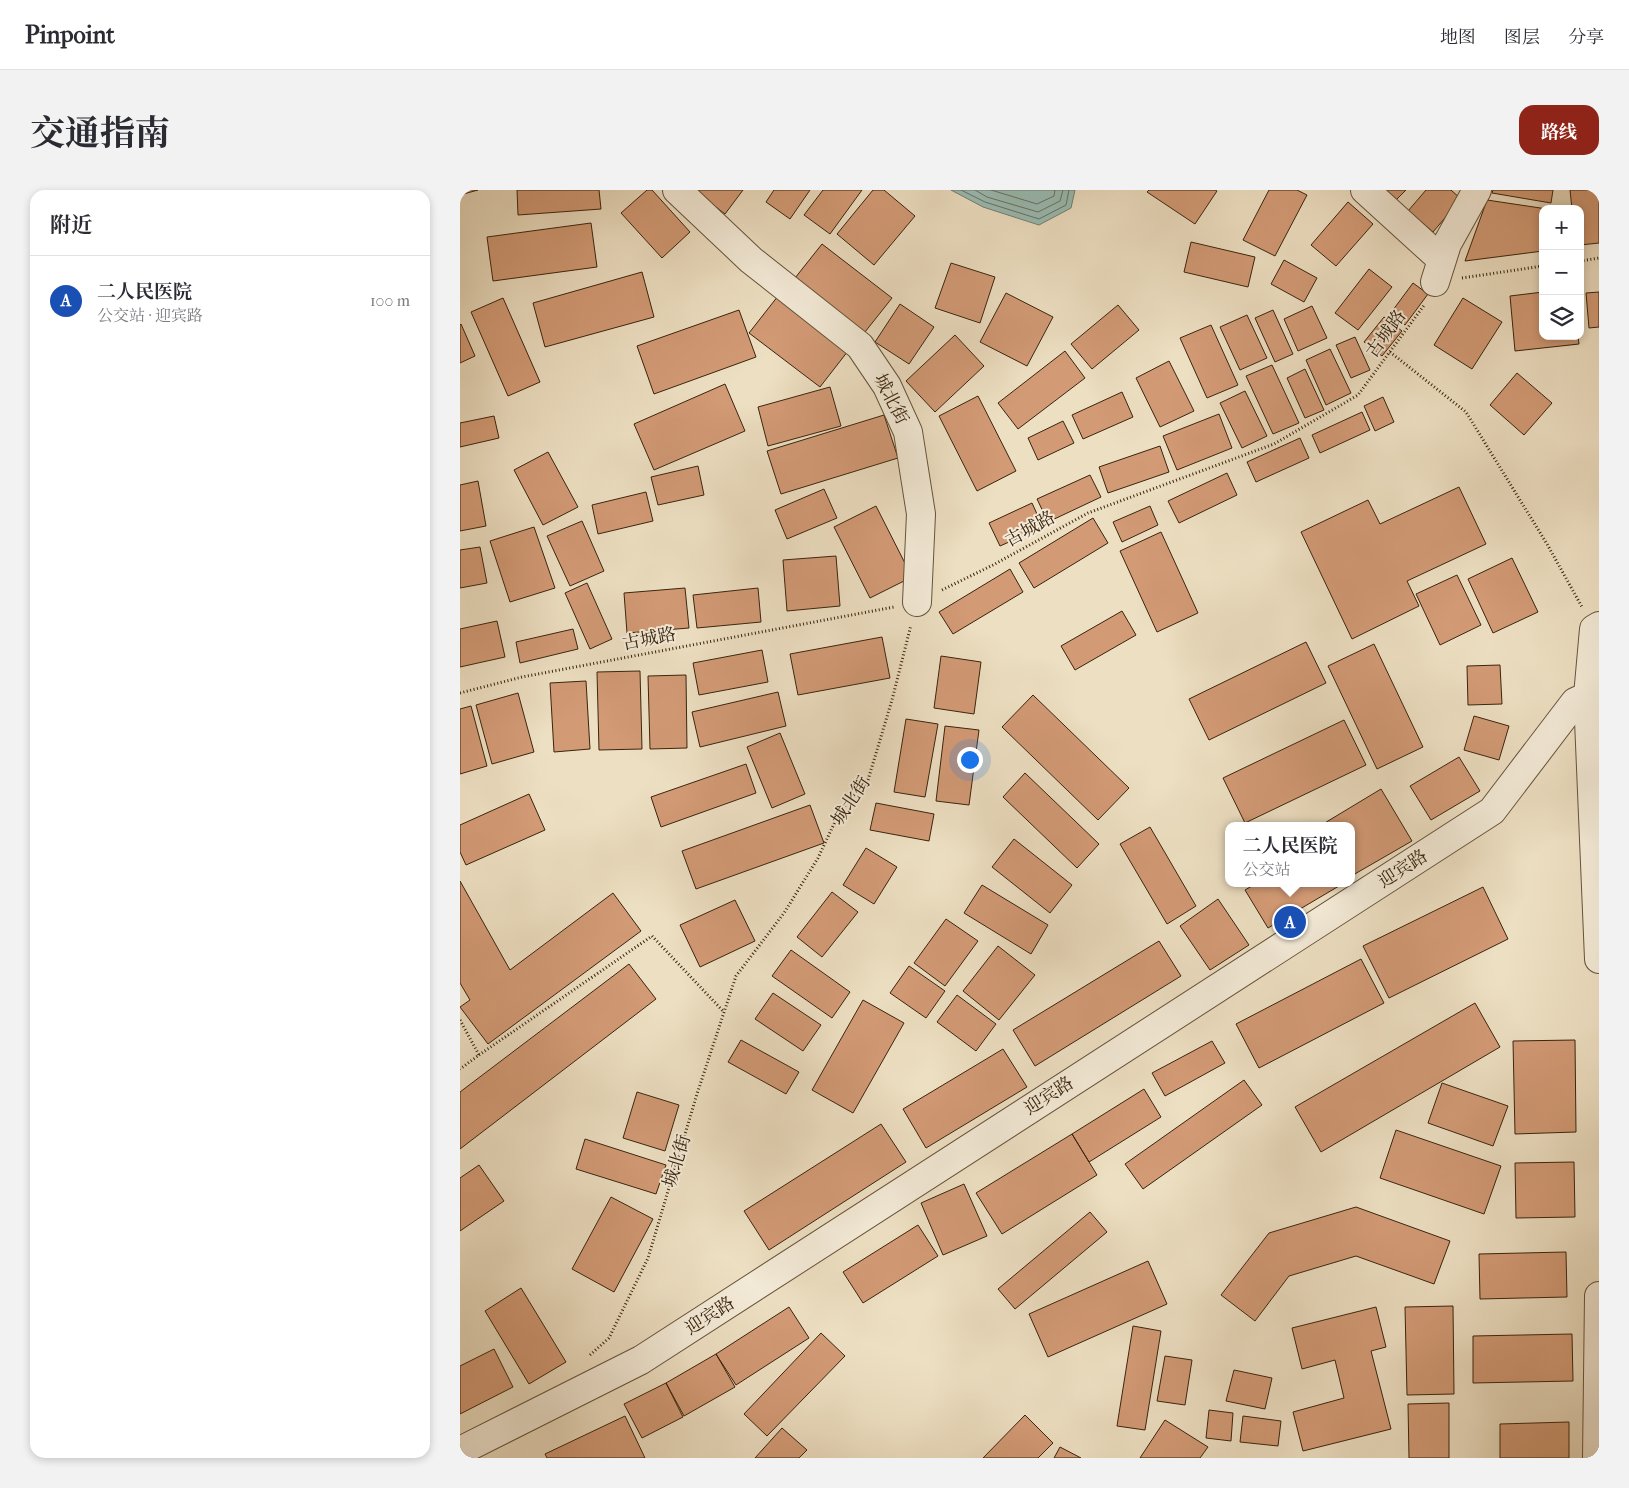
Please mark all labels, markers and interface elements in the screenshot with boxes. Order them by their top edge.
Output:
text: Pinpoint [25,21,115,49]
text: 地图 [1440,27,1476,48]
text: 图层 [1504,27,1540,48]
text: 分享 [1568,27,1604,48]
button: 路线 [1519,105,1599,155]
text: 交通指南 [30,113,170,154]
map controls [1539,205,1584,340]
button: + [1539,205,1584,250]
text: 附近 [50,213,92,237]
button: − [1539,250,1584,295]
text: 二人民医院 [97,281,192,303]
text: A [61,291,71,310]
text: 100 m [370,291,410,310]
button: layers [1539,295,1584,340]
text: 公交站 · 迎宾路 [97,306,203,325]
street label: 古城路 [1362,306,1410,362]
street label: 城北街 [869,370,913,428]
street label: 古城路 [1001,507,1059,551]
street label: 古城路 [620,624,678,654]
your location [957,747,983,773]
street label: 城北街 [827,773,875,829]
popup [1225,822,1355,887]
text: 二人民医院 [1242,835,1338,857]
street label: 迎宾路 [1375,845,1431,893]
text: 公交站 [1242,860,1291,879]
pin: A [1274,903,1306,941]
street label: 迎宾路 [1021,1072,1077,1120]
street label: 城北街 [659,1132,695,1190]
street label: 迎宾路 [682,1292,738,1340]

